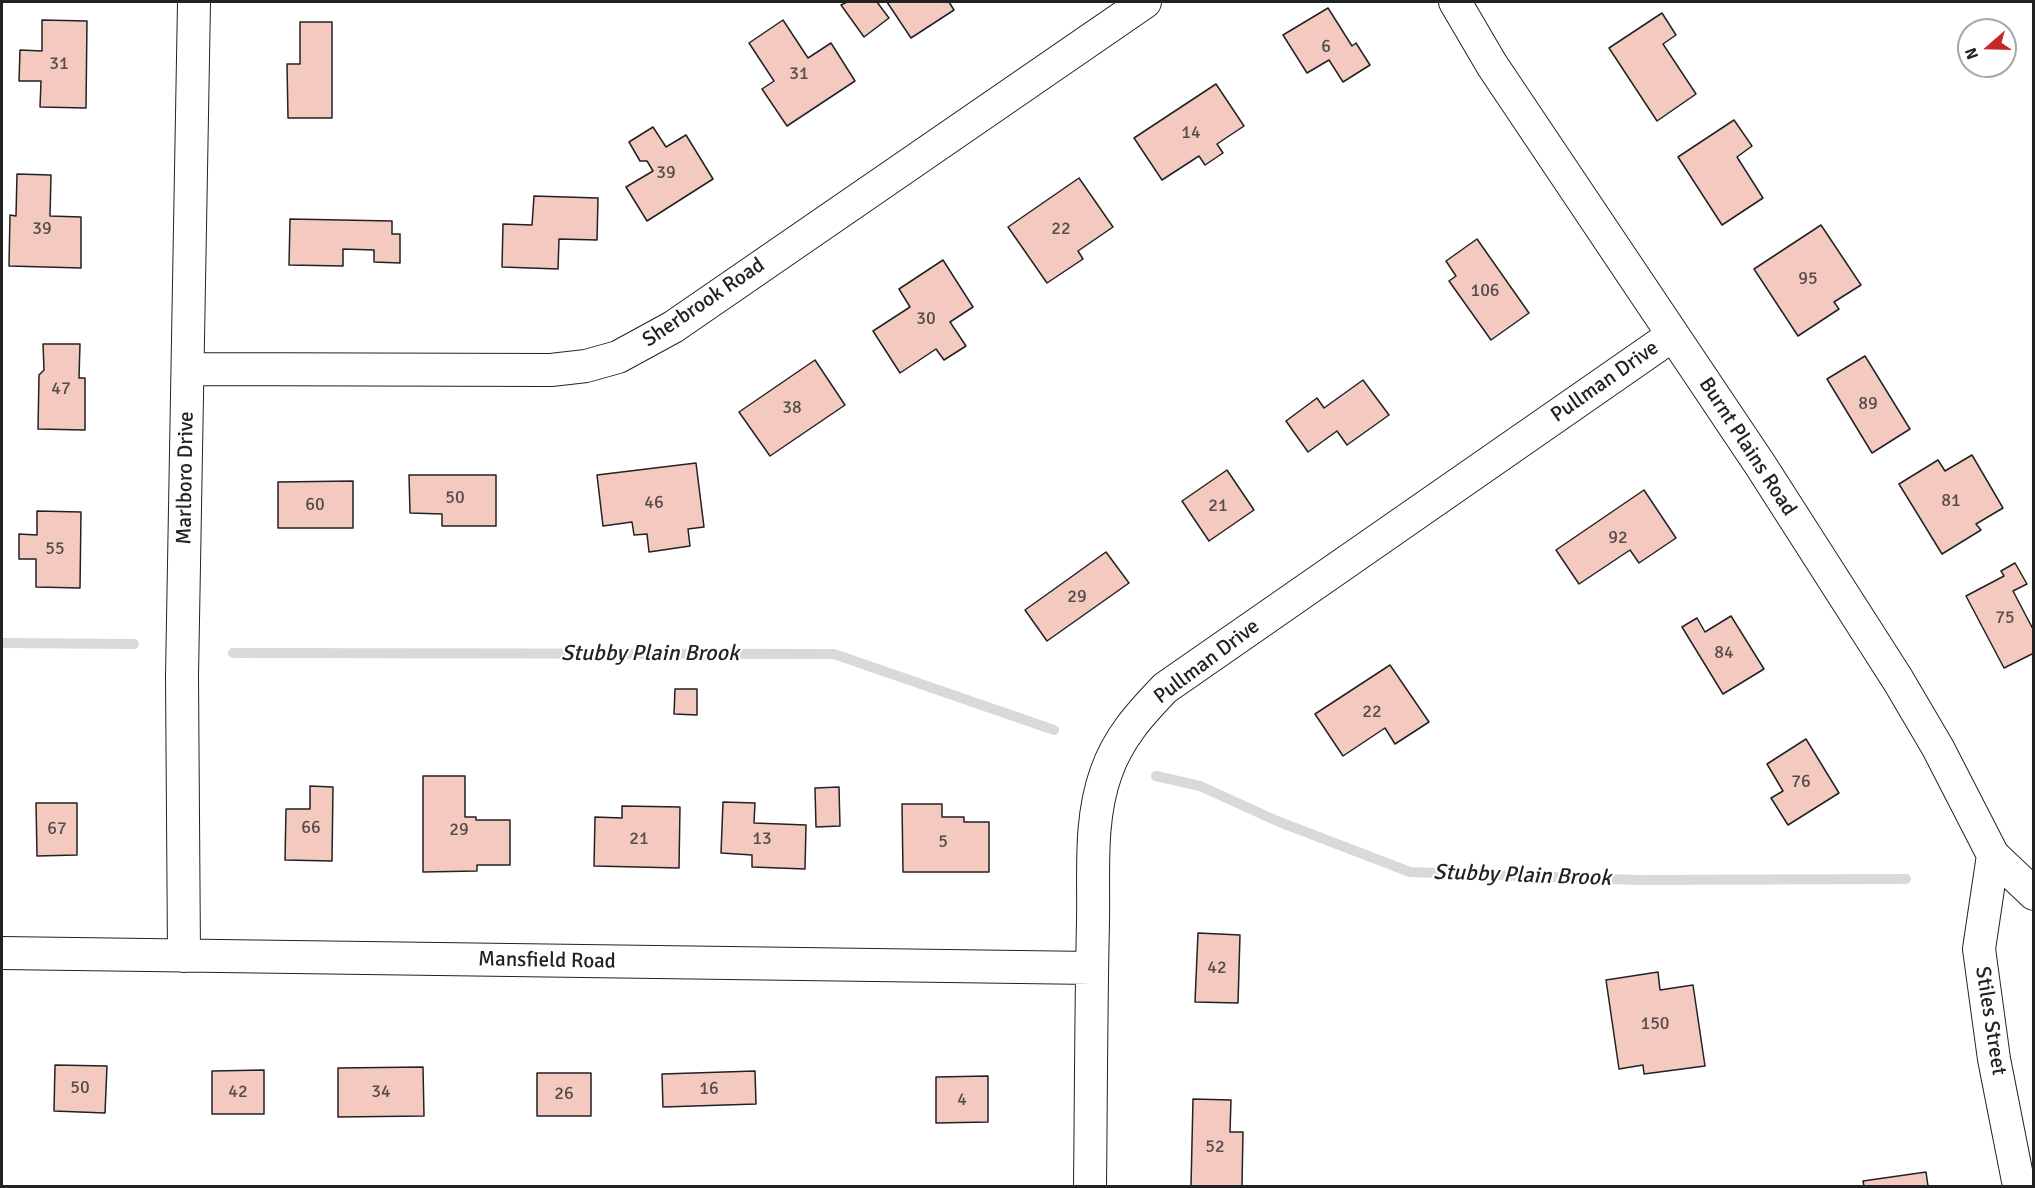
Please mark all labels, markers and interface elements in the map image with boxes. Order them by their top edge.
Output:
north arrow [1957,18,2017,78]
house number: 6 [1321,36,1331,58]
text: N [1961,45,1983,62]
house number: 31 [49,53,69,75]
house number: 31 [789,63,809,85]
house number: 14 [1181,122,1201,144]
house number: 39 [656,162,676,184]
house number: 39 [32,218,52,240]
house number: 22 [1051,218,1071,240]
street label: Sherbrook Road [638,253,770,353]
house number: 95 [1798,268,1818,290]
house number: 106 [1470,280,1500,302]
house number: 30 [916,308,936,330]
street label: Pullman Drive [1546,336,1664,428]
street label: Burnt Plains Road [1693,373,1801,521]
house number: 47 [51,378,71,400]
house number: 89 [1858,393,1878,415]
house number: 38 [782,397,802,419]
street label: Marlboro Drive [172,411,200,545]
house number: 50 [445,487,465,509]
house number: 81 [1941,490,1961,512]
house number: 46 [644,492,664,514]
house number: 60 [305,494,325,516]
house number: 21 [1208,495,1228,517]
house number: 92 [1608,527,1628,549]
house number: 55 [45,538,65,560]
house number: 29 [1067,586,1087,608]
house number: 75 [1995,607,2015,629]
street label: Pullman Drive [1149,614,1265,710]
water label: Stubby Plain Brook [561,641,739,667]
house number: 84 [1714,642,1734,664]
house number: 22 [1362,701,1382,723]
house number: 76 [1791,771,1811,793]
house number: 66 [301,817,321,839]
house number: 67 [47,818,67,840]
house number: 29 [449,819,469,841]
house number: 21 [629,828,649,850]
house number: 13 [752,828,772,850]
house number: 5 [938,831,948,853]
water label: Stubby Plain Brook [1433,860,1611,892]
street label: Mansfield Road [478,947,616,975]
house number: 42 [1207,957,1227,979]
street label: Stiles Street [1969,965,2011,1077]
house number: 150 [1640,1013,1670,1035]
house number: 50 [70,1077,90,1099]
house number: 16 [699,1078,719,1100]
house number: 42 [228,1081,248,1103]
house number: 34 [371,1081,391,1103]
house number: 26 [554,1083,574,1105]
house number: 4 [957,1089,967,1111]
house number: 52 [1205,1136,1225,1158]

